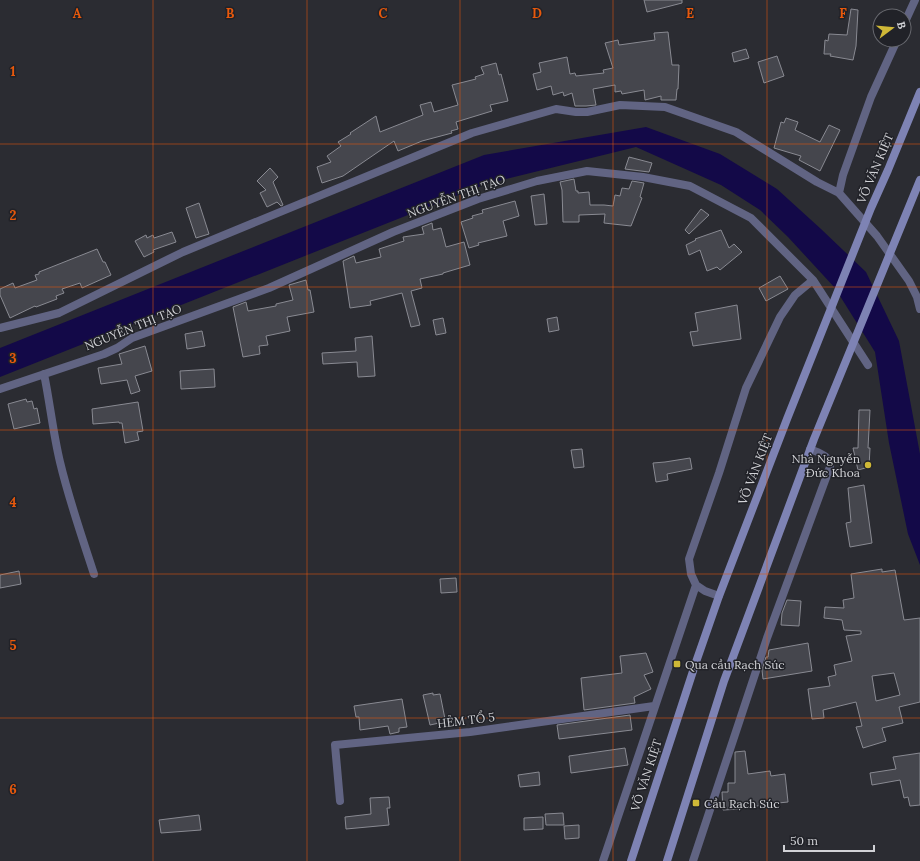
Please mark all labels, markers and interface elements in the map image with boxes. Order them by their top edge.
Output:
text: A [73,5,82,22]
text: B [226,5,235,22]
text: C [379,5,388,22]
text: D [532,5,542,22]
text: E [686,5,694,22]
text: F [839,5,847,22]
north arrow [872,8,912,48]
text: B [894,20,909,31]
text: 1 [10,63,16,80]
street label: VÕ VĂN KIỆT [853,130,897,206]
street label: NGUYỄN THỊ TẠO [405,171,507,221]
text: 2 [10,207,17,224]
street label: NGUYỄN THỊ TẠO [82,301,184,353]
text: 3 [9,350,17,367]
street label: VÕ VĂN KIỆT [734,431,776,508]
place label: Nhà Nguyễn Đức Khoa [791,451,860,480]
marker: Nhà Nguyễn Đức Khoa [863,460,873,470]
text: 4 [9,494,17,511]
text: 5 [9,637,17,654]
place label: Qua cầu Rạch Súc [685,657,785,672]
marker: Qua cầu Rạch Súc [672,659,682,669]
street label: HẺM TỔ 5 [436,709,496,731]
street label: VÕ VĂN KIỆT [627,737,665,814]
text: 6 [9,781,17,798]
place label: Cầu Rạch Súc [704,796,780,811]
marker: Cầu Rạch Súc [691,798,701,808]
scale bar [784,827,874,853]
text: 50 m [790,833,818,848]

